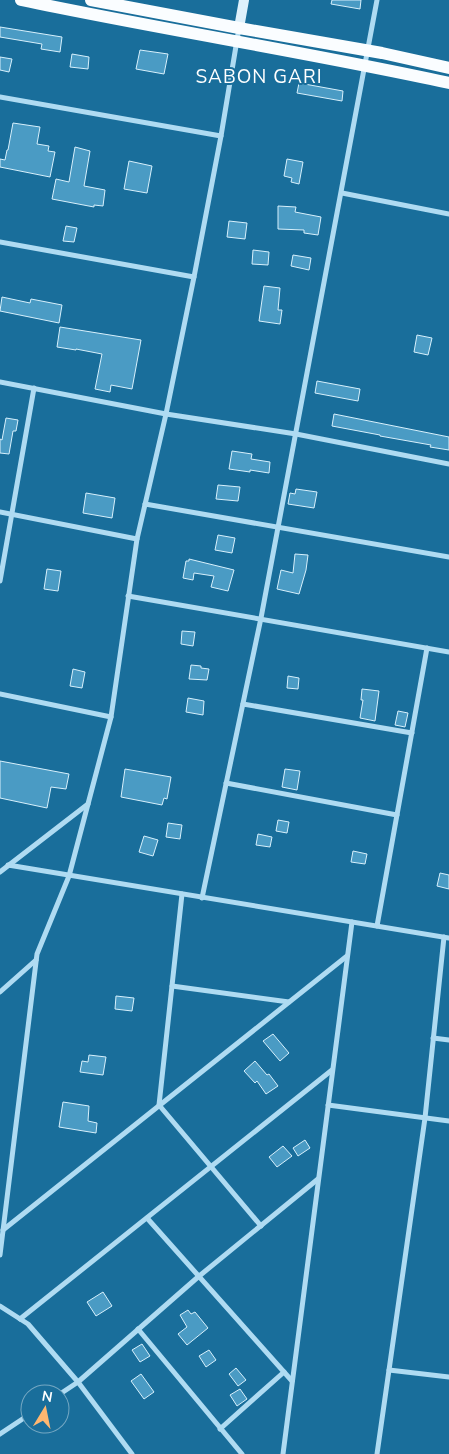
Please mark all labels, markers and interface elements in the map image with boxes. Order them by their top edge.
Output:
district label: SABON GARI [195,64,323,90]
north arrow [20,1384,70,1434]
text: N [40,1386,54,1407]

